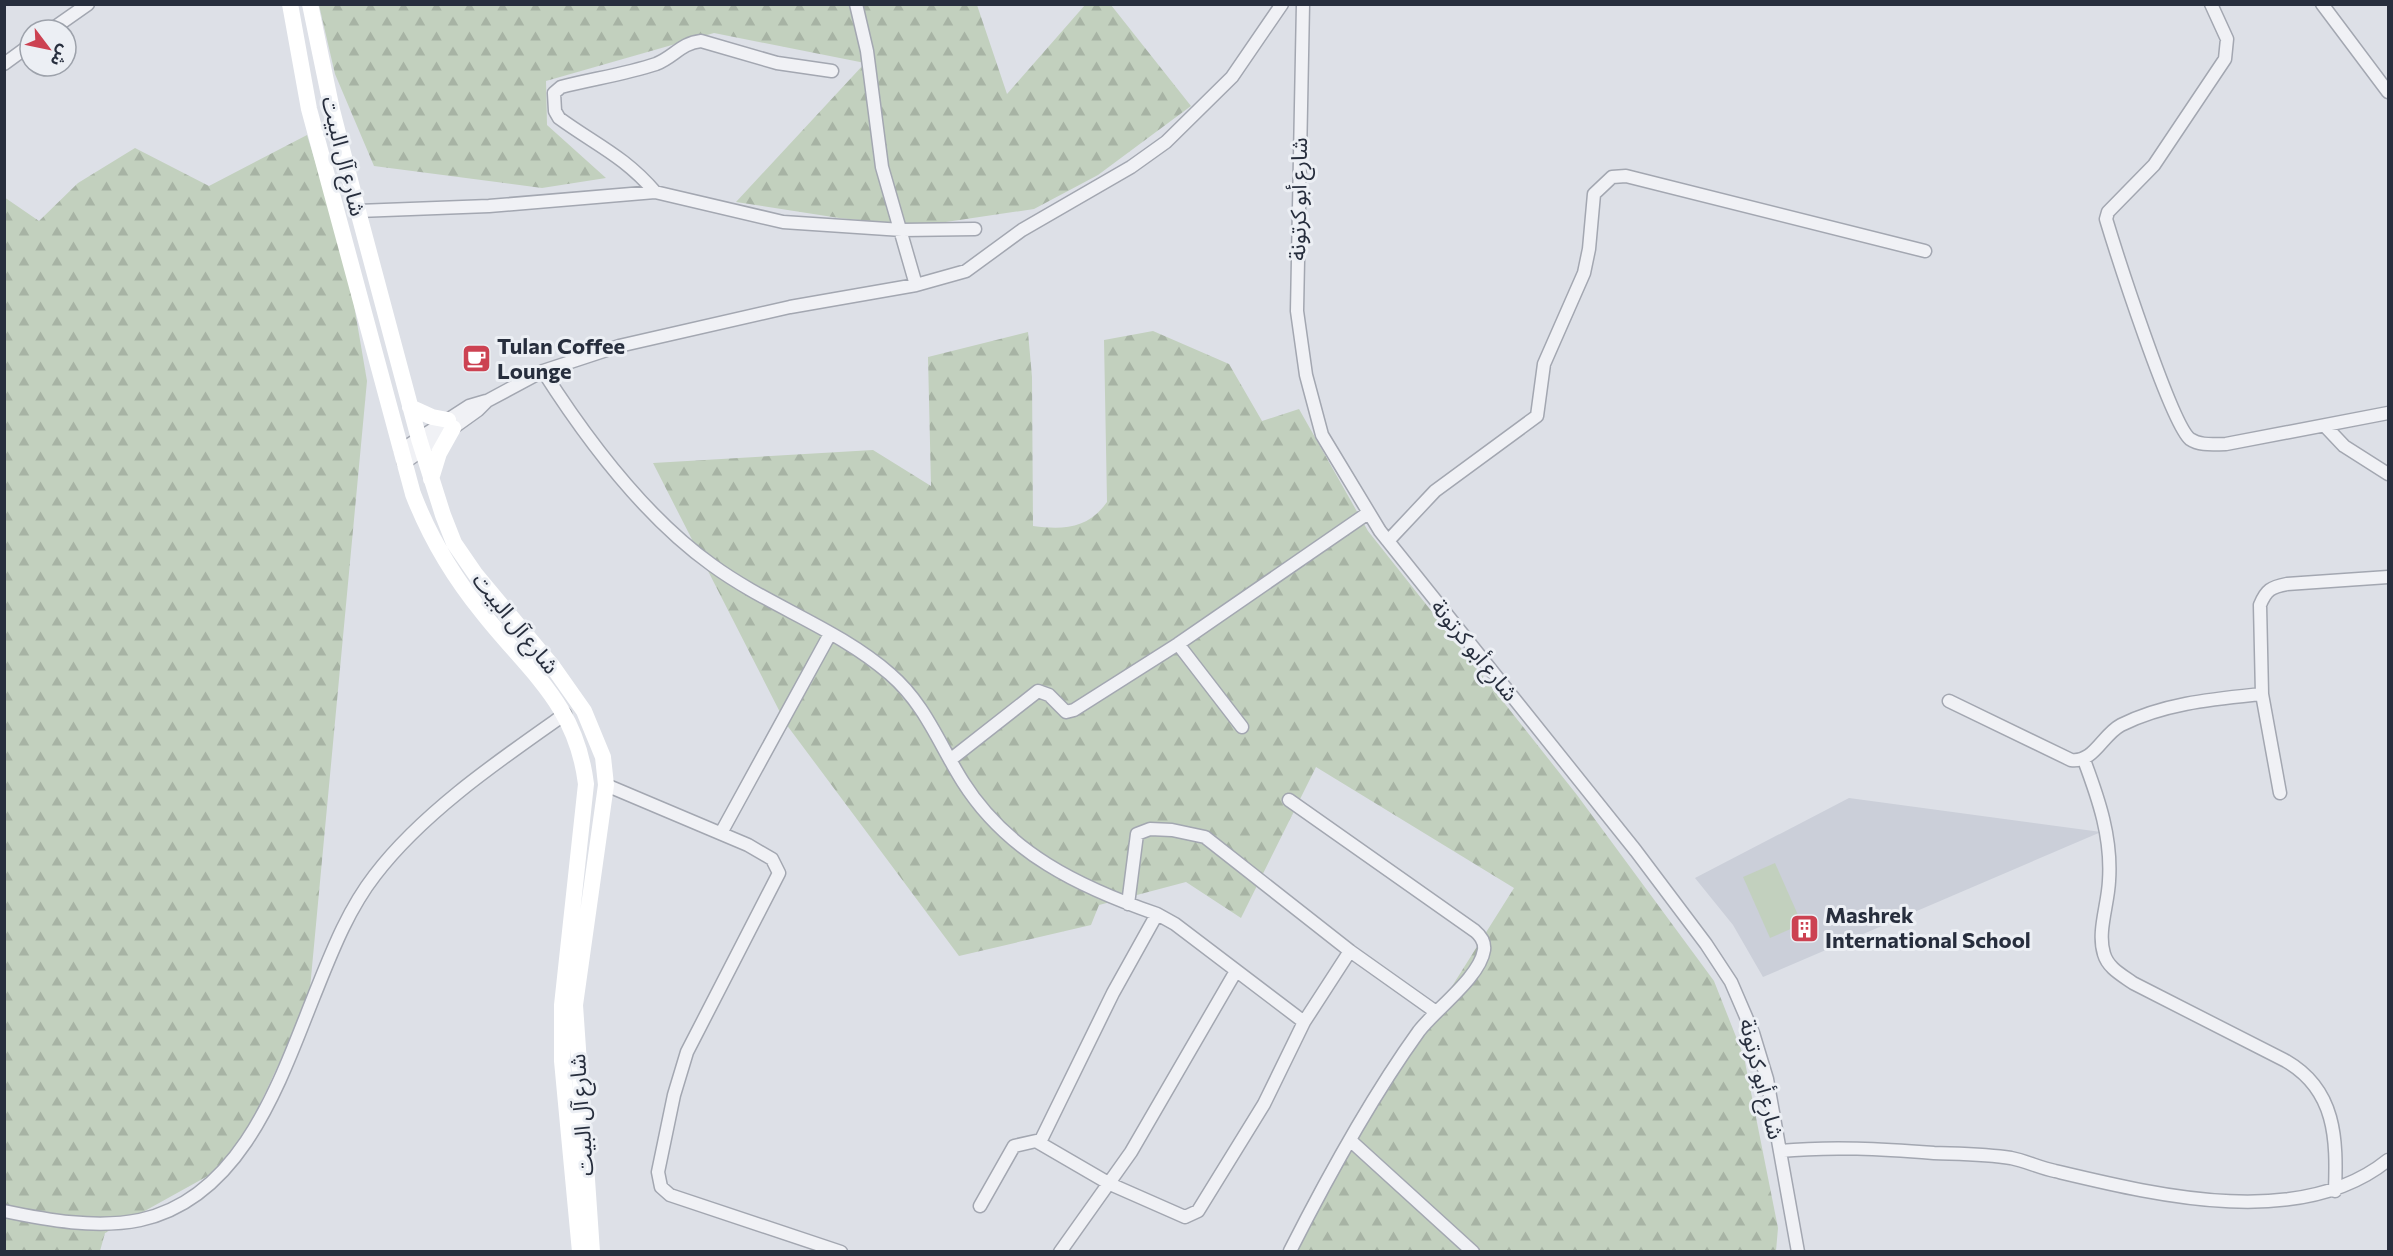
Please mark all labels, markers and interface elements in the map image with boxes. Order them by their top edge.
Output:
north arrow [18,18,78,78]
text: ش [46,41,75,71]
street label: شارع آل البيت [313,93,372,220]
street label: شارع أبو كرتونة [1283,137,1316,261]
place label: Tulan Coffee Lounge [497,332,625,384]
cafe icon: Tulan Coffee Lounge [460,343,492,375]
street label: شارع آل البيت [464,567,565,681]
street label: شارع أبو كرتونة [1423,593,1525,709]
place label: Mashrek International School [1825,901,2031,953]
building icon: Mashrek International School [1788,912,1820,944]
street label: شارع أبو كرتونة [1731,1016,1791,1143]
street label: شارع آل البيت [563,1053,602,1177]

